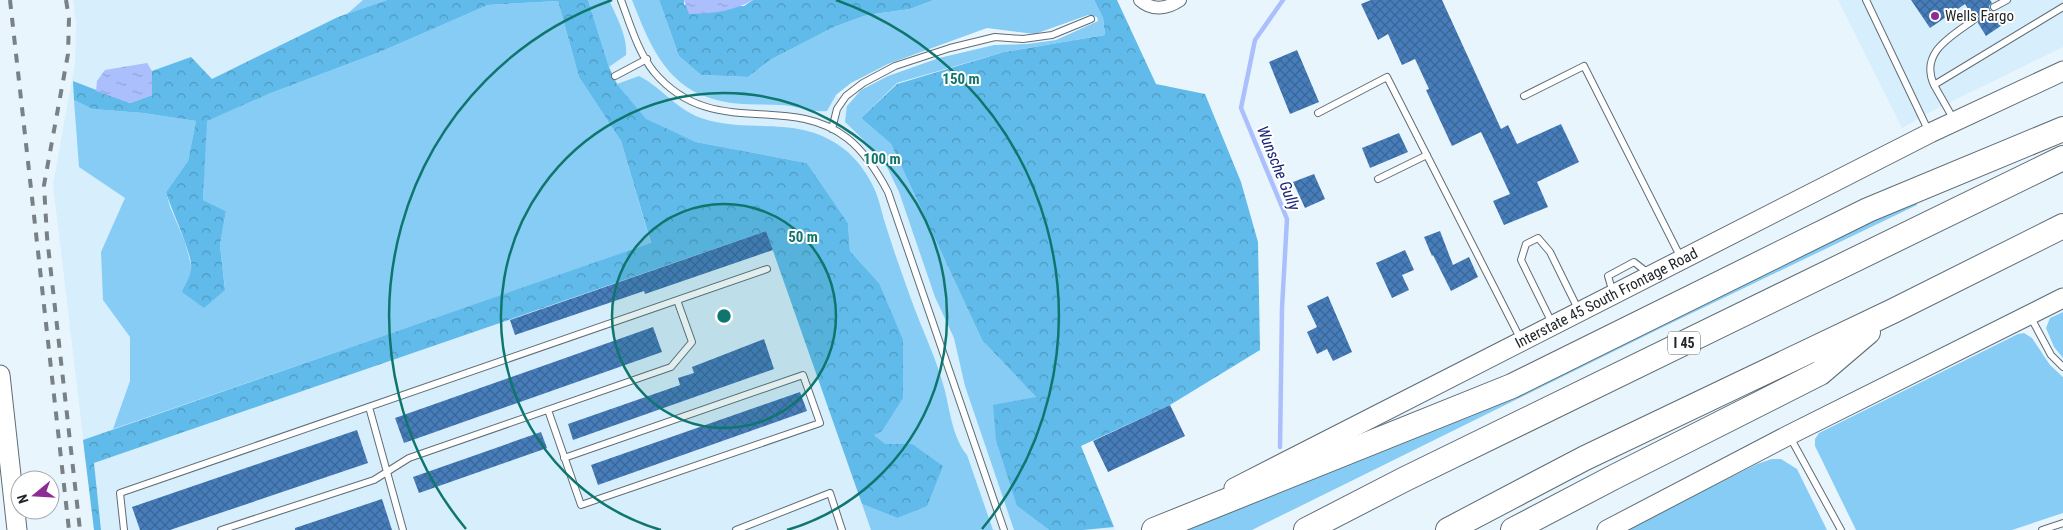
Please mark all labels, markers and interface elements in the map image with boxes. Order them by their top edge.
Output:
place label: Wells Fargo [1945,7,2014,25]
marker: Wells Fargo [1929,10,1941,22]
text: 150 m [942,70,980,88]
water label: Wunsche Gully [1253,123,1304,214]
text: 100 m [863,150,901,168]
text: 50 m [788,228,818,246]
street label: Interstate 45 South Frontage Road [1512,244,1701,352]
centre of rings [715,307,733,325]
road number: I 45 [1668,332,1700,354]
north arrow [10,470,60,520]
text: N [14,492,32,506]

